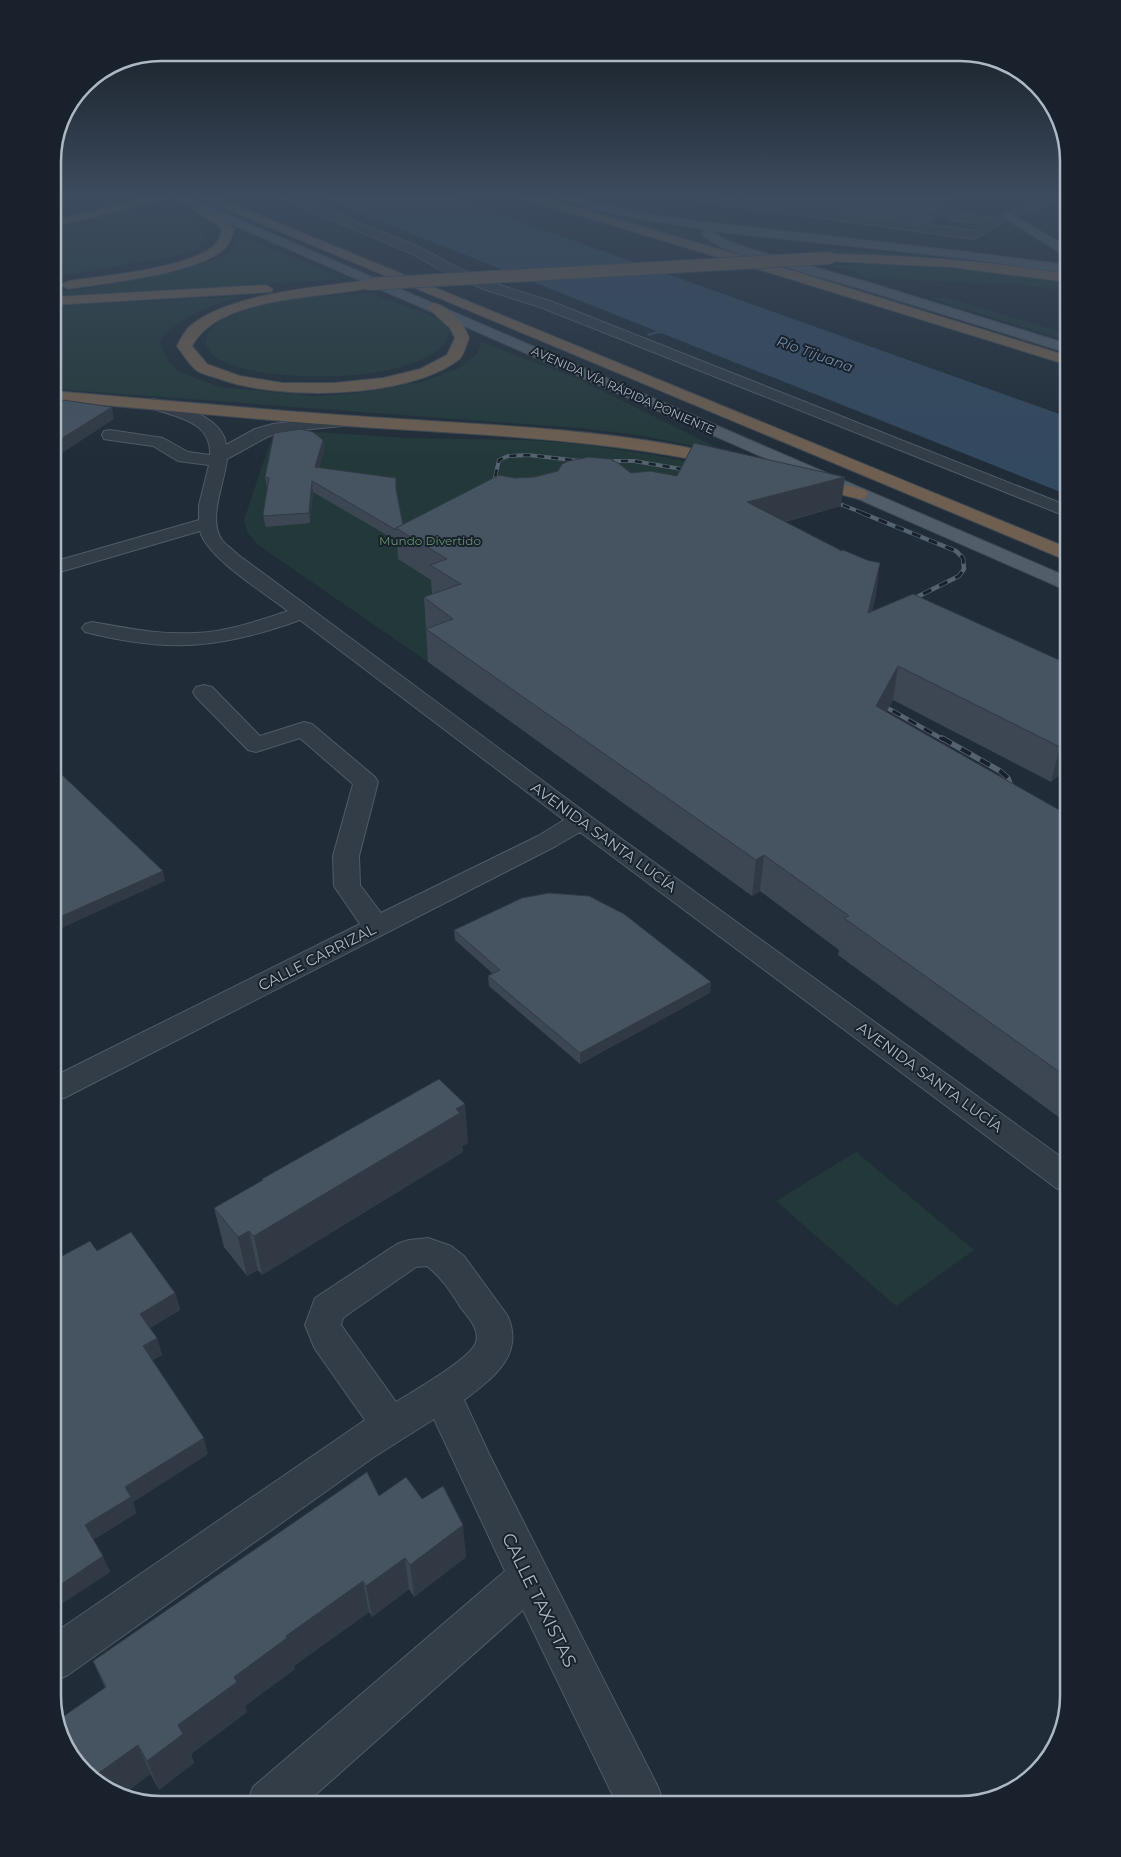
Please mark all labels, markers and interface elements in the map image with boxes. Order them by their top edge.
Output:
water label: Río Tijuana [774,332,856,376]
street label: AVENIDA VÍA RÁPIDA PONIENTE [529,343,717,437]
park label: Mundo Divertido [379,533,481,548]
street label: AVENIDA SANTA LUCÍA [527,778,681,896]
street label: CALLE CARRIZAL [255,919,379,995]
street label: AVENIDA SANTA LUCÍA [853,1018,1007,1136]
street label: CALLE TAXISTAS [497,1529,581,1671]

